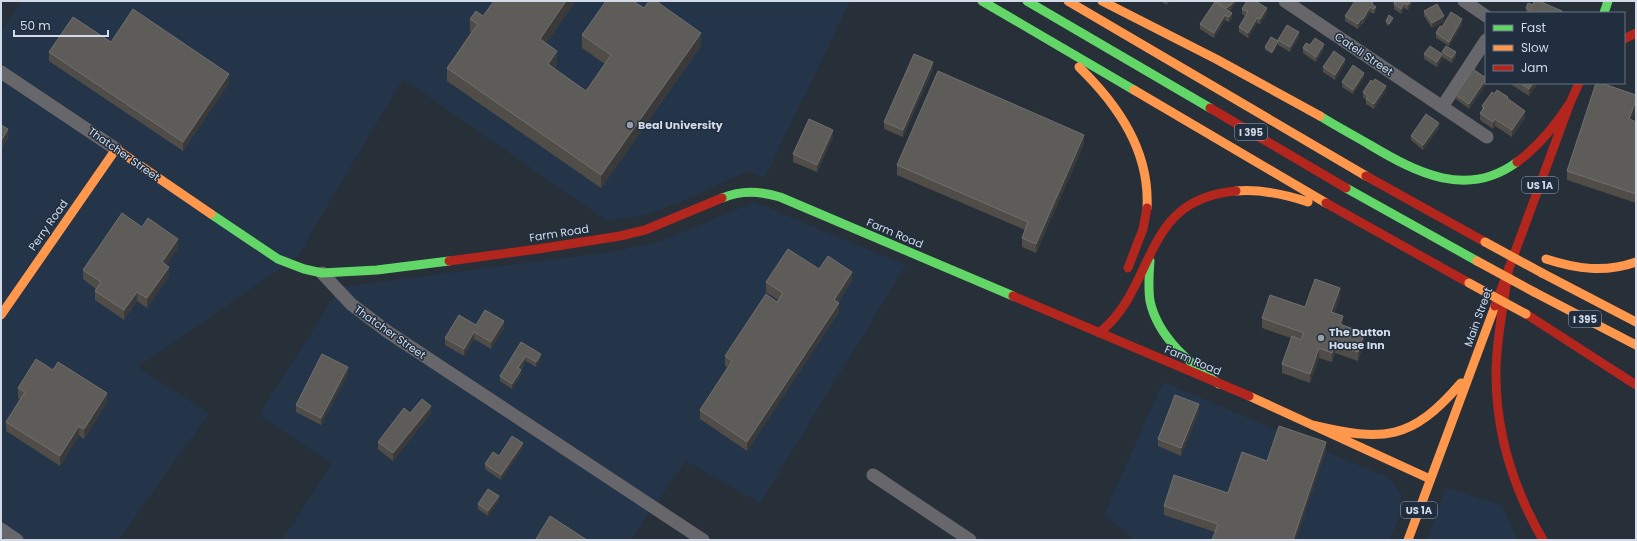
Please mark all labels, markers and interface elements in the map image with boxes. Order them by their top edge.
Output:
scale bar [14,12,108,38]
legend [1485,12,1625,84]
text: 50 m [20,17,51,34]
text: Fast [1521,19,1546,36]
street label: Catell Street [1332,29,1396,79]
text: Slow [1521,39,1549,56]
text: Jam [1521,59,1548,76]
place label: Beal University [638,117,723,133]
marker: Beal University [625,120,635,130]
street label: Thatcher Street [85,123,163,185]
road number: I 395 [1235,124,1267,140]
road number: US 1A [1522,177,1558,193]
street label: Perry Road [24,196,72,254]
street label: Farm Road [864,214,926,252]
street label: Farm Road [528,220,590,246]
street label: Main Street [1460,285,1496,349]
street label: Thatcher Street [351,301,429,363]
road number: I 395 [1569,311,1601,327]
place label: The Dutton House Inn [1329,324,1391,353]
marker: The Dutton House Inn [1316,333,1326,343]
street label: Farm Road [1162,341,1224,379]
road number: US 1A [1401,502,1437,518]

